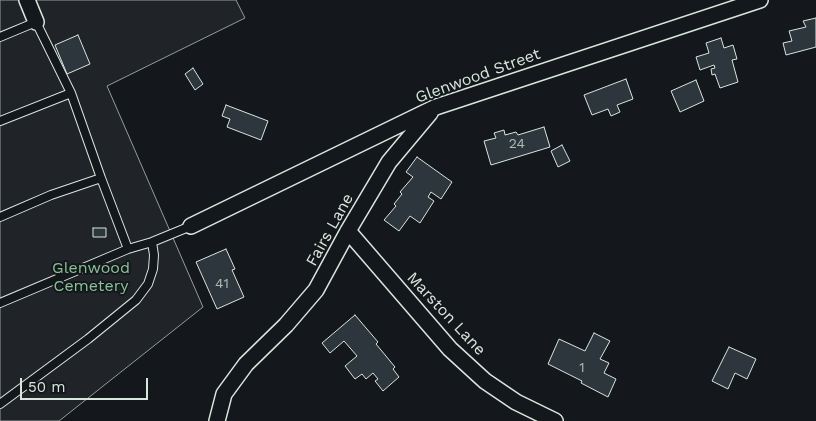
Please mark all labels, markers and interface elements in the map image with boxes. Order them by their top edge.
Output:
street label: Glenwood Street [413,44,543,108]
house number: 24 [509,136,525,152]
street label: Fairs Lane [302,190,358,270]
park label: Glenwood Cemetery [52,258,130,296]
street label: Marston Lane [403,268,489,360]
house number: 41 [215,276,229,292]
house number: 1 [579,360,585,376]
scale bar [22,368,150,400]
text: 50 m [28,378,65,396]

